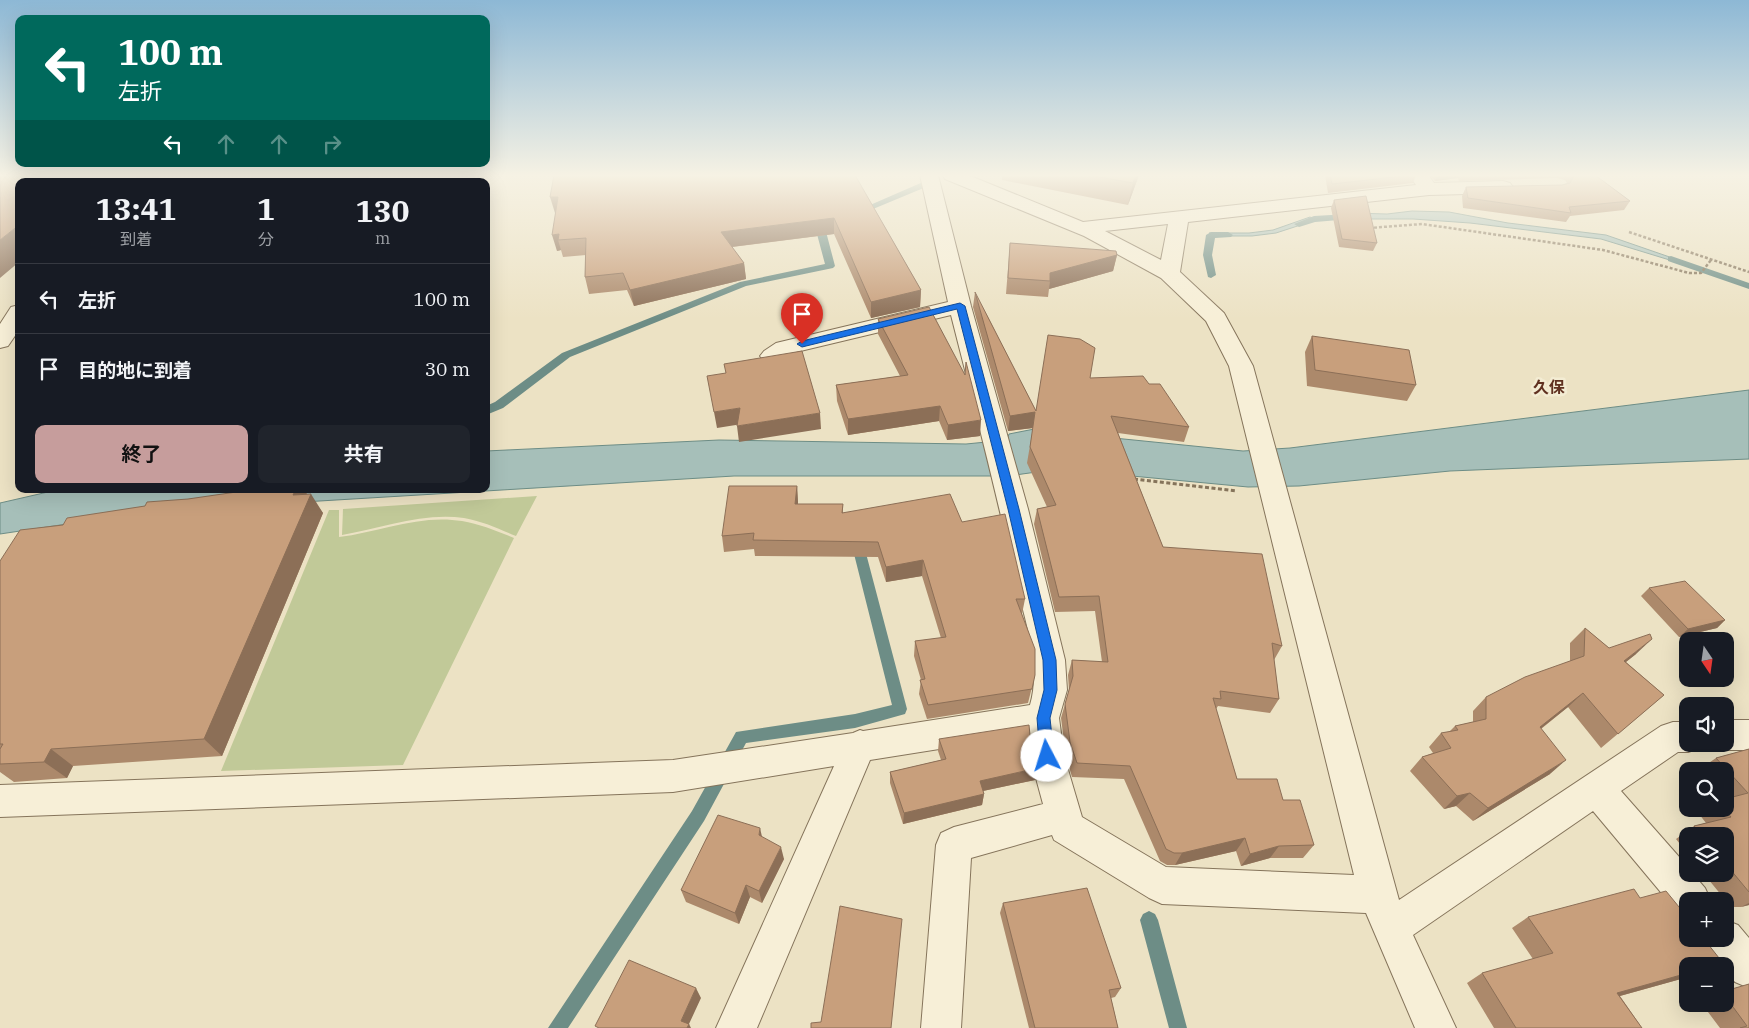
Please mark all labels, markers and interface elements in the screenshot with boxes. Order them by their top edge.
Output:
text: 100 m [118,29,223,75]
icon: left [35,35,100,100]
text: 左折 [118,76,162,105]
icon: left [159,130,187,158]
icon: ahead [212,130,240,158]
icon: ahead [265,130,293,158]
icon: right [318,130,346,158]
text: 13:41 [95,189,177,228]
text: 1 [257,189,275,228]
text: 130 [356,191,410,230]
text: m [375,228,390,248]
text: 到着 [120,229,152,249]
text: 分 [258,229,274,249]
icon: left [35,285,63,313]
text: 100 m [413,287,470,311]
text: 左折 [78,288,116,312]
pin [781,293,823,344]
icon: arrive [788,300,816,328]
icon: arrive [35,355,63,383]
text: 30 m [425,357,470,381]
text: 目的地に到着 [78,358,192,382]
district label: 久保 [1533,377,1565,397]
button: 終了 [35,425,248,483]
button: 共有 [258,425,470,483]
north arrow [1679,632,1734,688]
map controls [1679,632,1734,1012]
button: sound [1679,697,1734,752]
position arrow [1020,729,1072,781]
button: search [1679,762,1734,817]
button: layers [1679,827,1734,882]
button: + [1679,892,1734,947]
button: − [1679,957,1734,1012]

